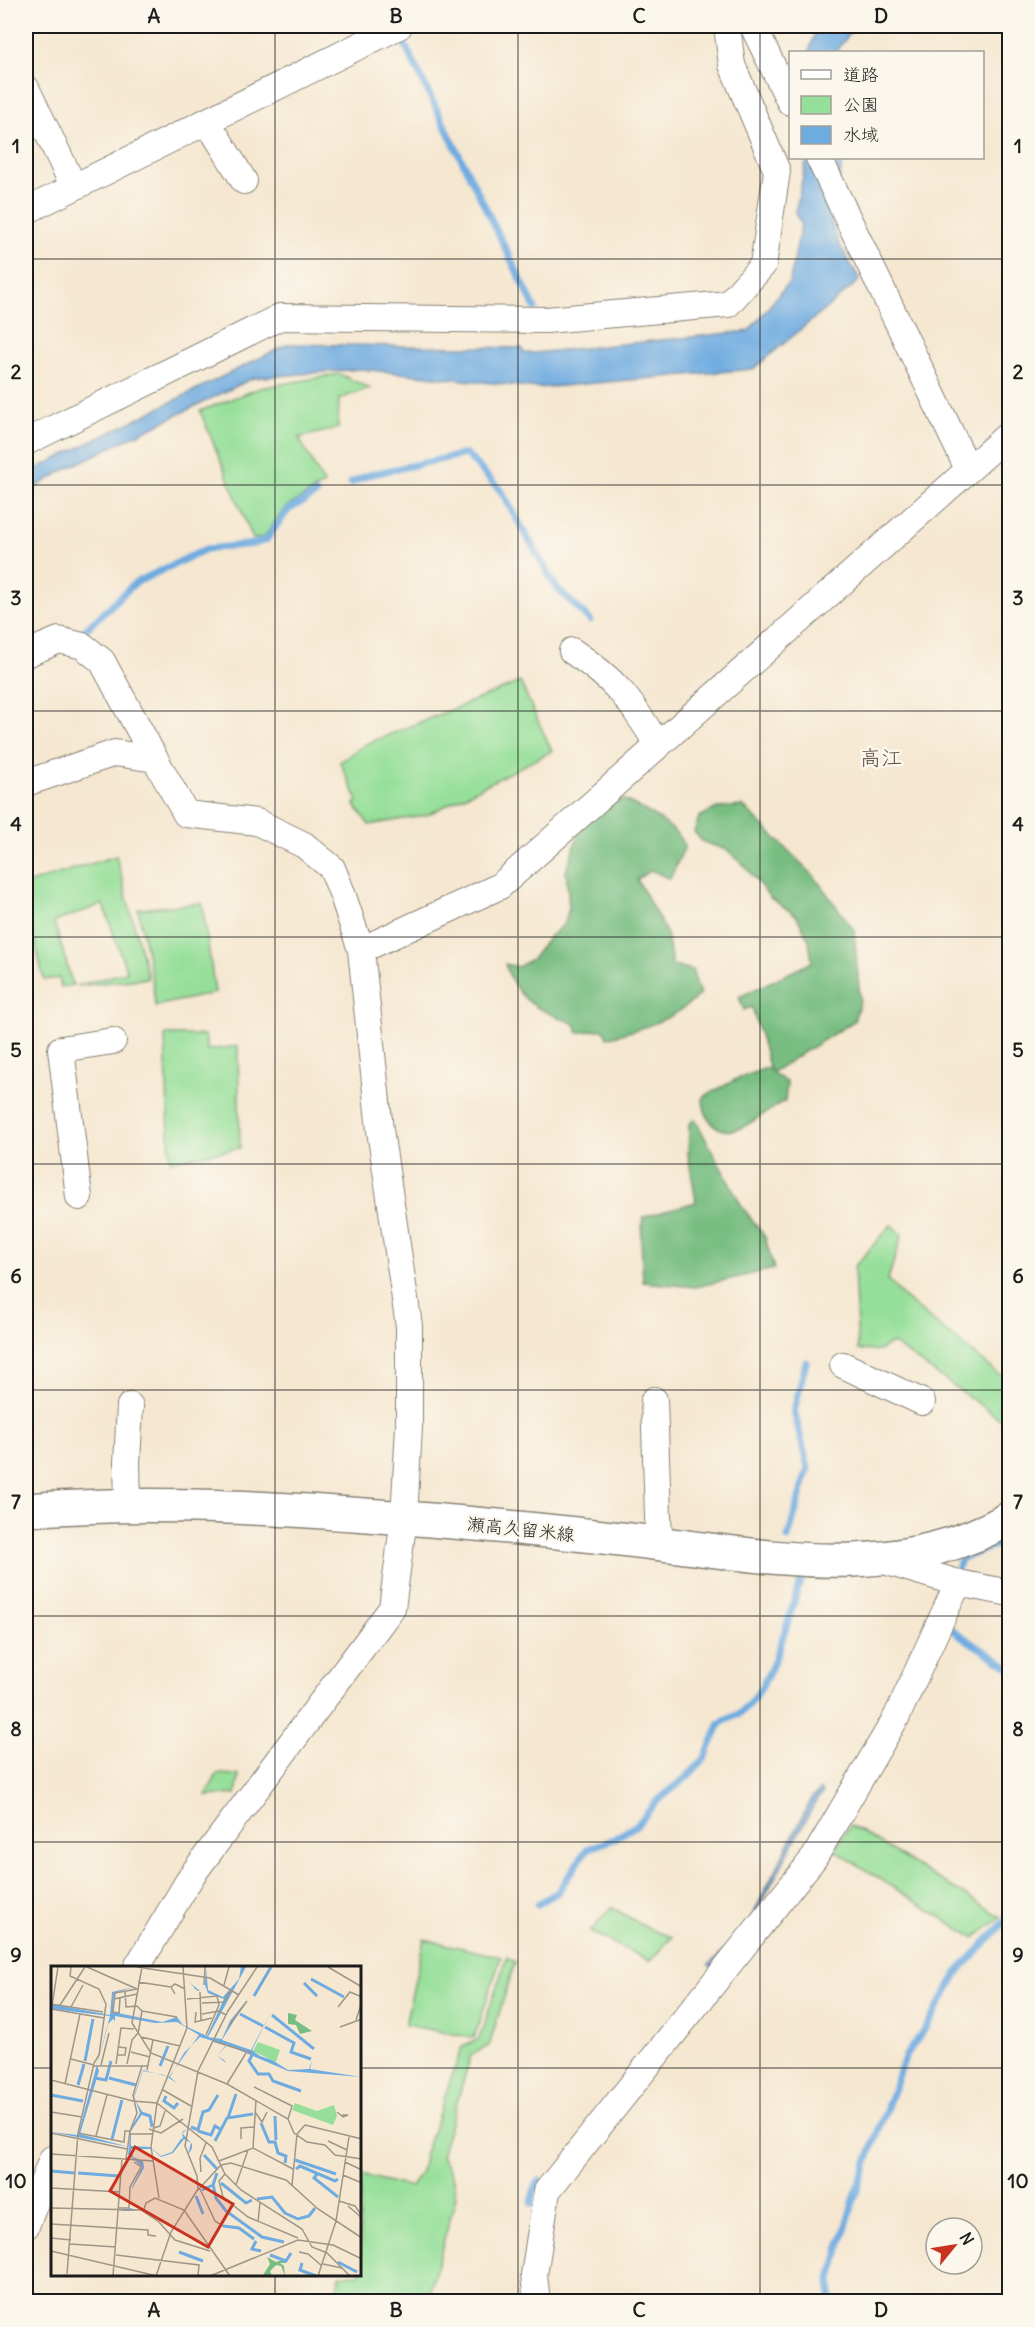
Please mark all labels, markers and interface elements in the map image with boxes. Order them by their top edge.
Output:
text: A [148,3,161,28]
text: B [389,3,403,28]
text: C [632,3,646,28]
text: D [874,3,888,28]
legend [789,51,984,159]
text: 道路 [843,63,879,86]
text: 公園 [843,93,879,116]
text: 水域 [843,123,879,146]
text: 1 [12,133,20,158]
text: 1 [1014,133,1022,158]
text: 2 [11,359,22,384]
text: 2 [1013,359,1024,384]
text: 3 [10,585,22,610]
text: 3 [1012,585,1024,610]
district label: 高江 [860,744,902,771]
text: 4 [10,811,22,836]
text: 4 [1012,811,1024,836]
text: 5 [10,1037,22,1062]
text: 5 [1012,1037,1024,1062]
text: 6 [10,1263,22,1288]
text: 6 [1012,1263,1024,1288]
text: 7 [11,1489,21,1514]
text: 7 [1013,1489,1023,1514]
street label: 瀬高久留米線 [466,1512,576,1546]
text: 8 [10,1716,22,1741]
text: 8 [1012,1716,1024,1741]
text: 9 [10,1942,22,1967]
text: 9 [1012,1942,1024,1967]
inset map [51,1966,362,2276]
text: 10 [5,2168,27,2193]
text: 10 [1007,2168,1029,2193]
north arrow [924,2216,984,2276]
text: N [956,2229,978,2248]
text: A [148,2297,161,2322]
text: B [389,2297,403,2322]
text: C [632,2297,646,2322]
text: D [874,2297,888,2322]

